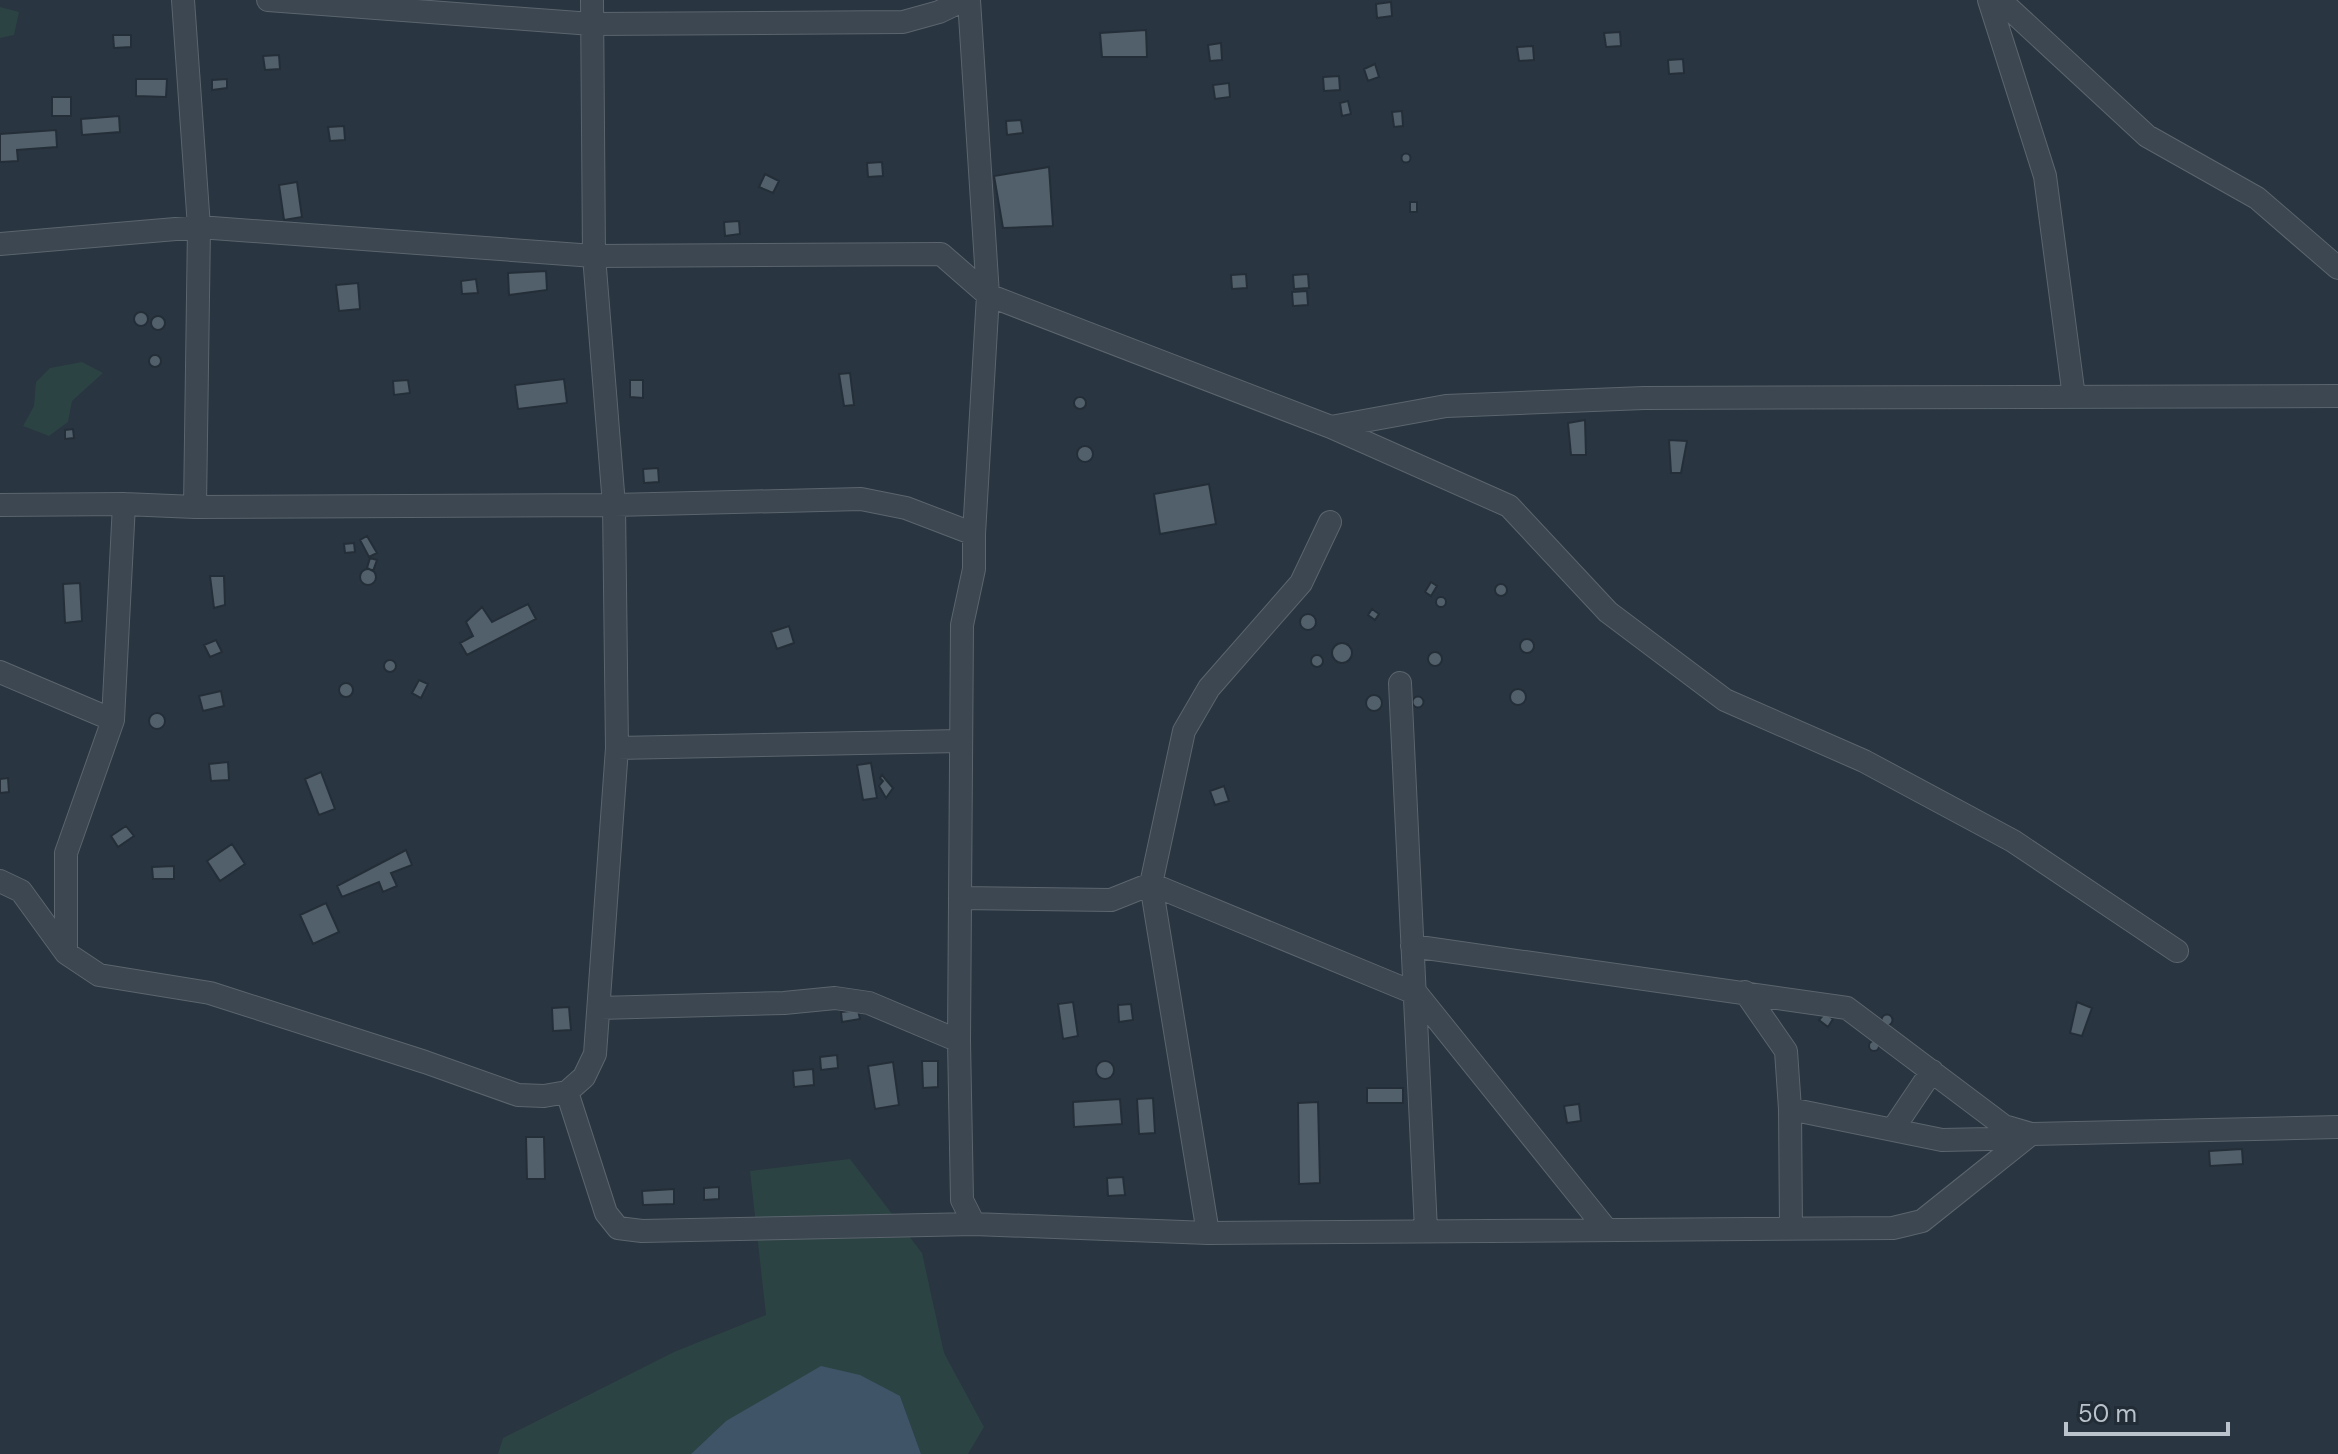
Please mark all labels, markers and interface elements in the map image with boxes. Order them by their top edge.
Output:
scale bar [2066,1386,2228,1436]
text: 50 m [2078,1398,2137,1429]

